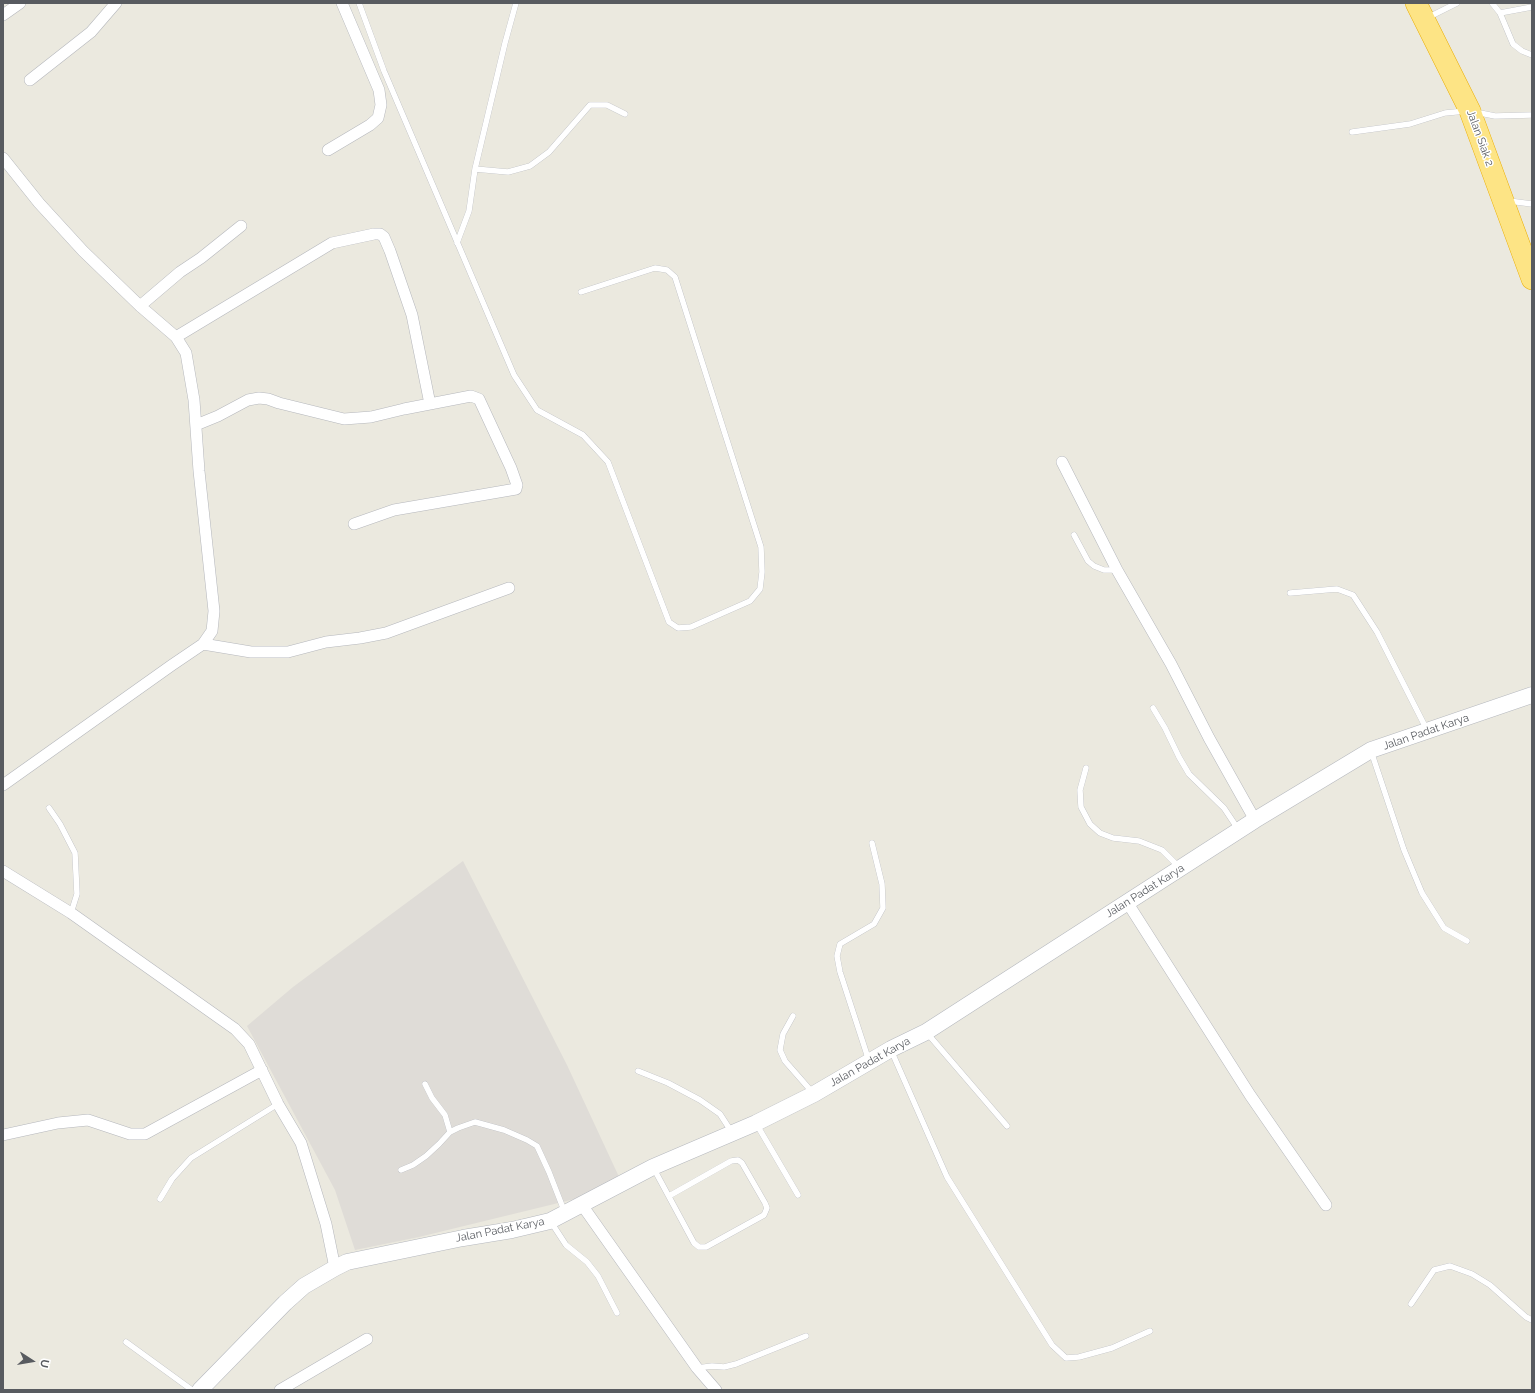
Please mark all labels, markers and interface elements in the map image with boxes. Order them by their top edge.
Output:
street label: Jalan Siak 2 [1464,108,1496,168]
street label: Jalan Padat Karya [1381,711,1471,753]
street label: Jalan Padat Karya [1103,862,1187,920]
street label: Jalan Padat Karya [827,1034,913,1090]
street label: Jalan Padat Karya [454,1215,546,1245]
north arrow [12,1341,52,1381]
text: U [37,1358,51,1369]

